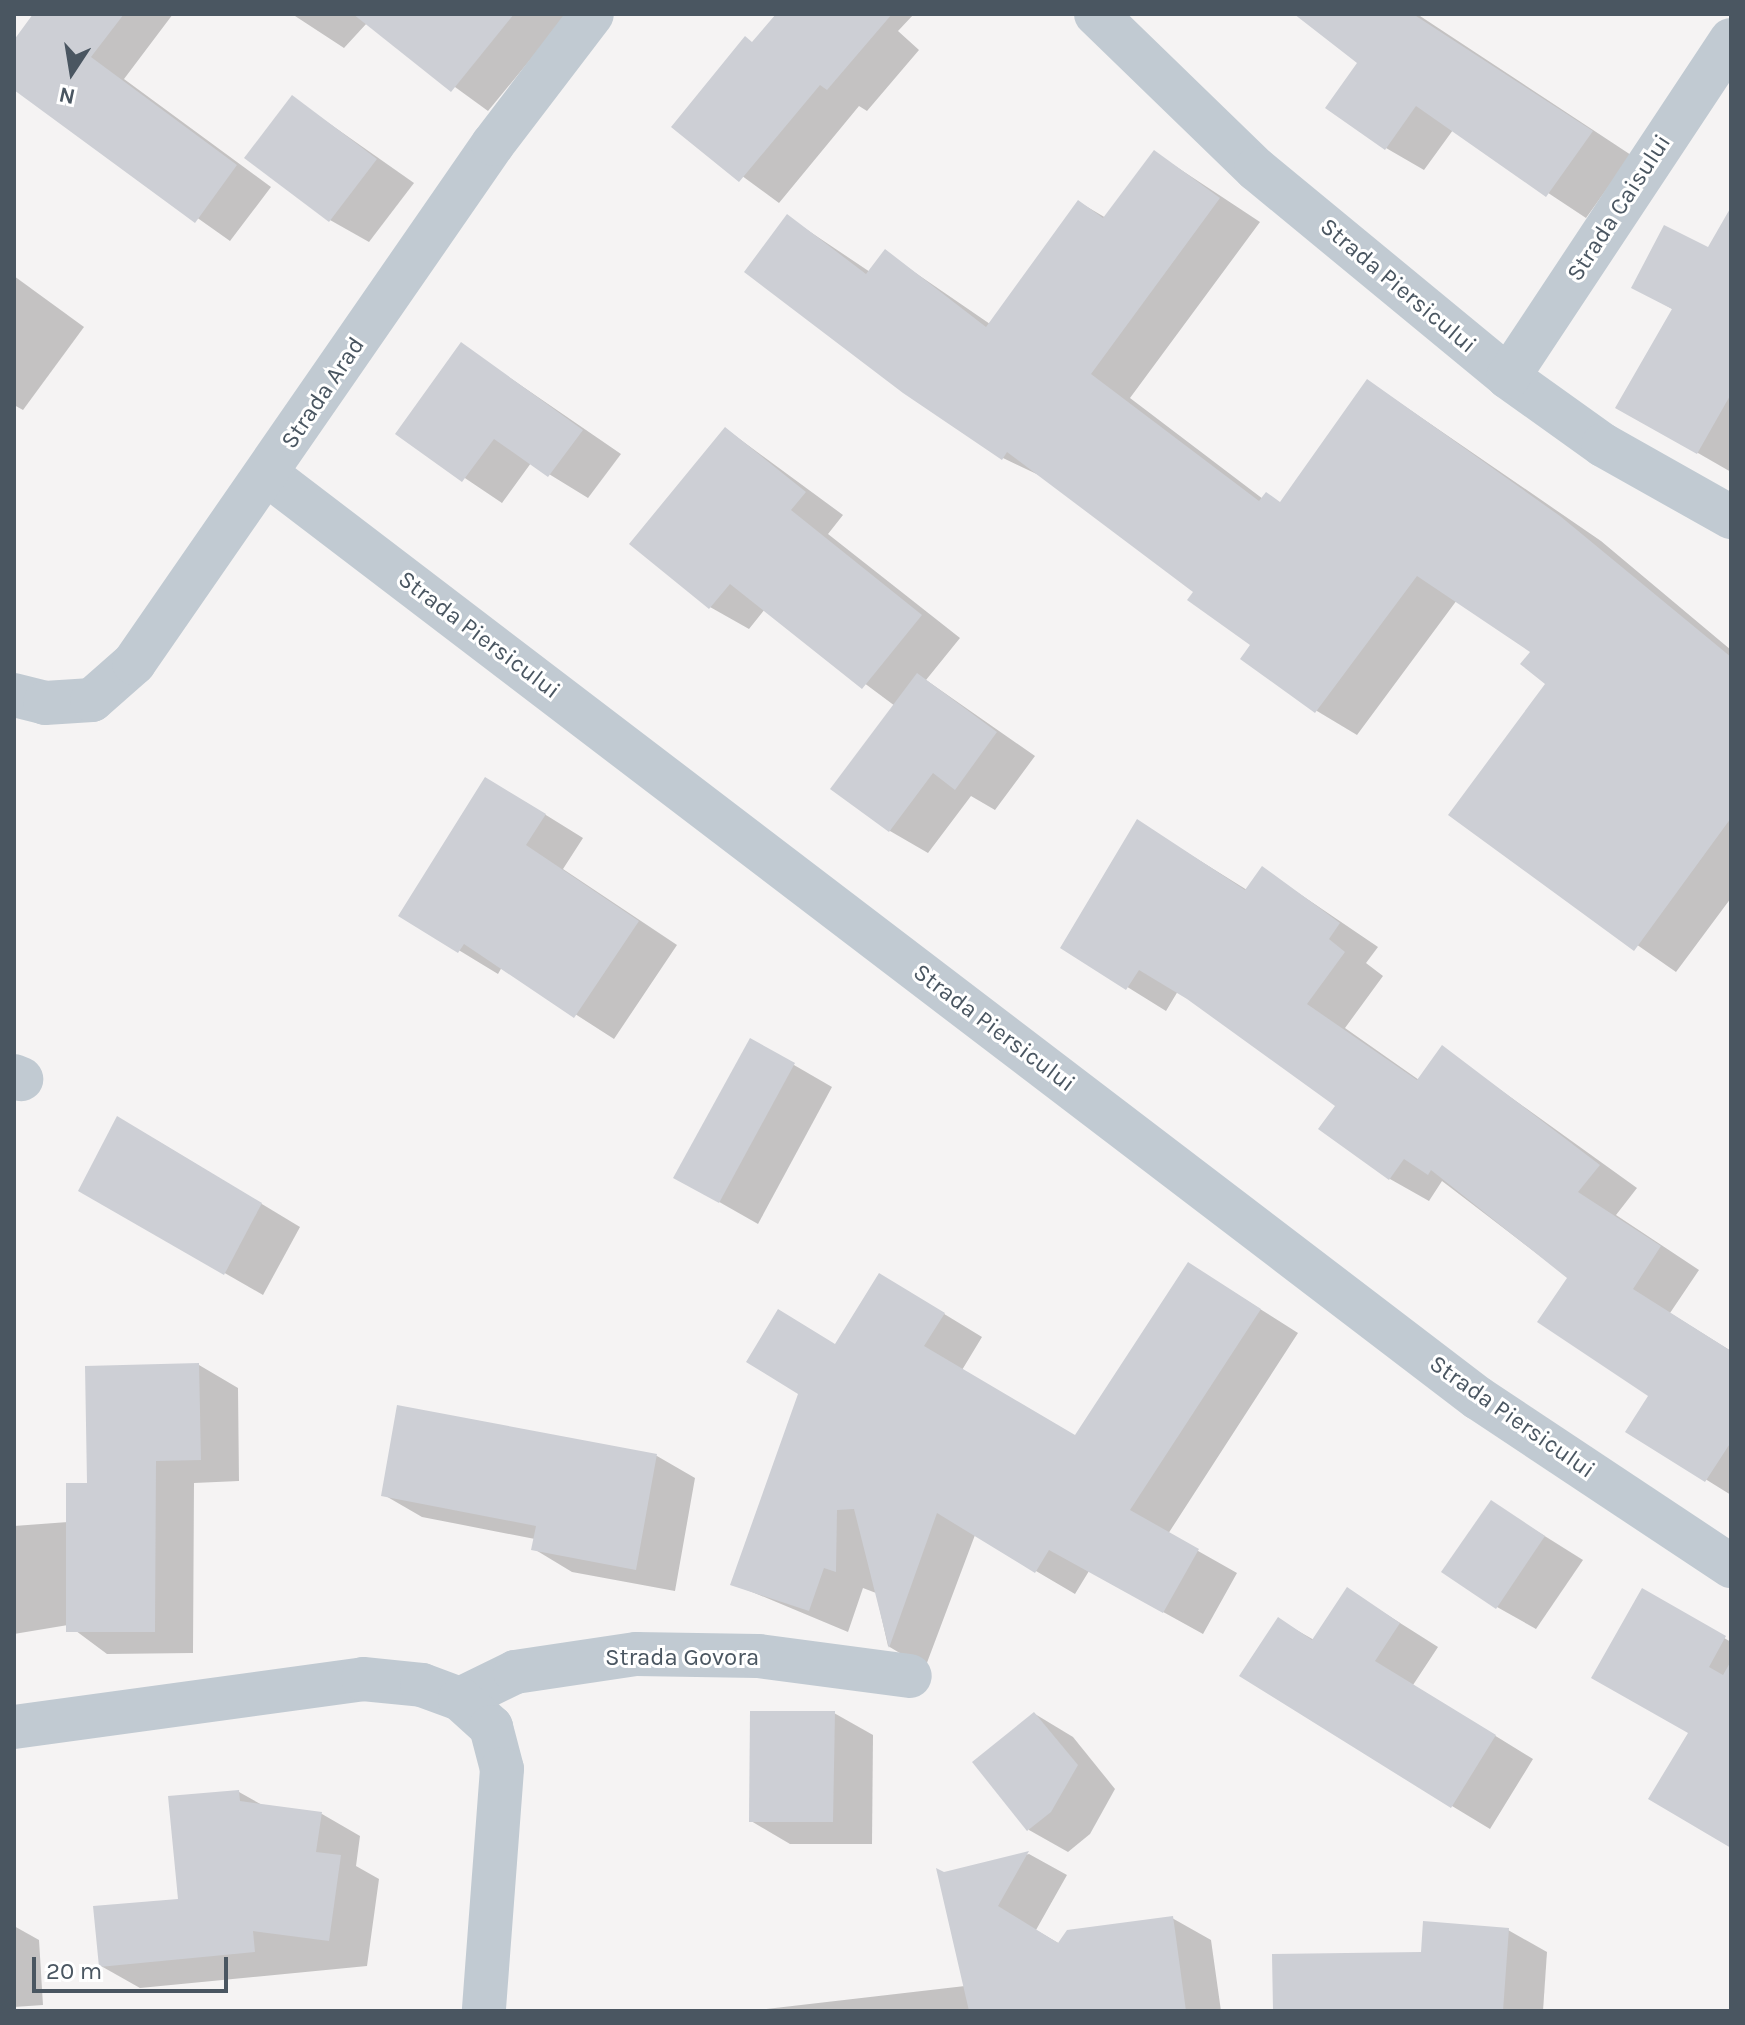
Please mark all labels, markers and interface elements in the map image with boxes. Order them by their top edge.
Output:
north arrow [32,32,112,112]
text: N [57,81,77,110]
street label: Strada Caisului [1561,129,1677,287]
street label: Strada Piersicului [1314,212,1482,360]
street label: Strada Arad [275,332,371,454]
street label: Strada Piersicului [392,565,566,705]
street label: Strada Piersicului [907,958,1081,1098]
street label: Strada Piersicului [1424,1349,1600,1485]
street label: Strada Govora [605,1644,759,1672]
scale bar [36,1941,232,1991]
text: 20 m [46,1957,102,1985]

